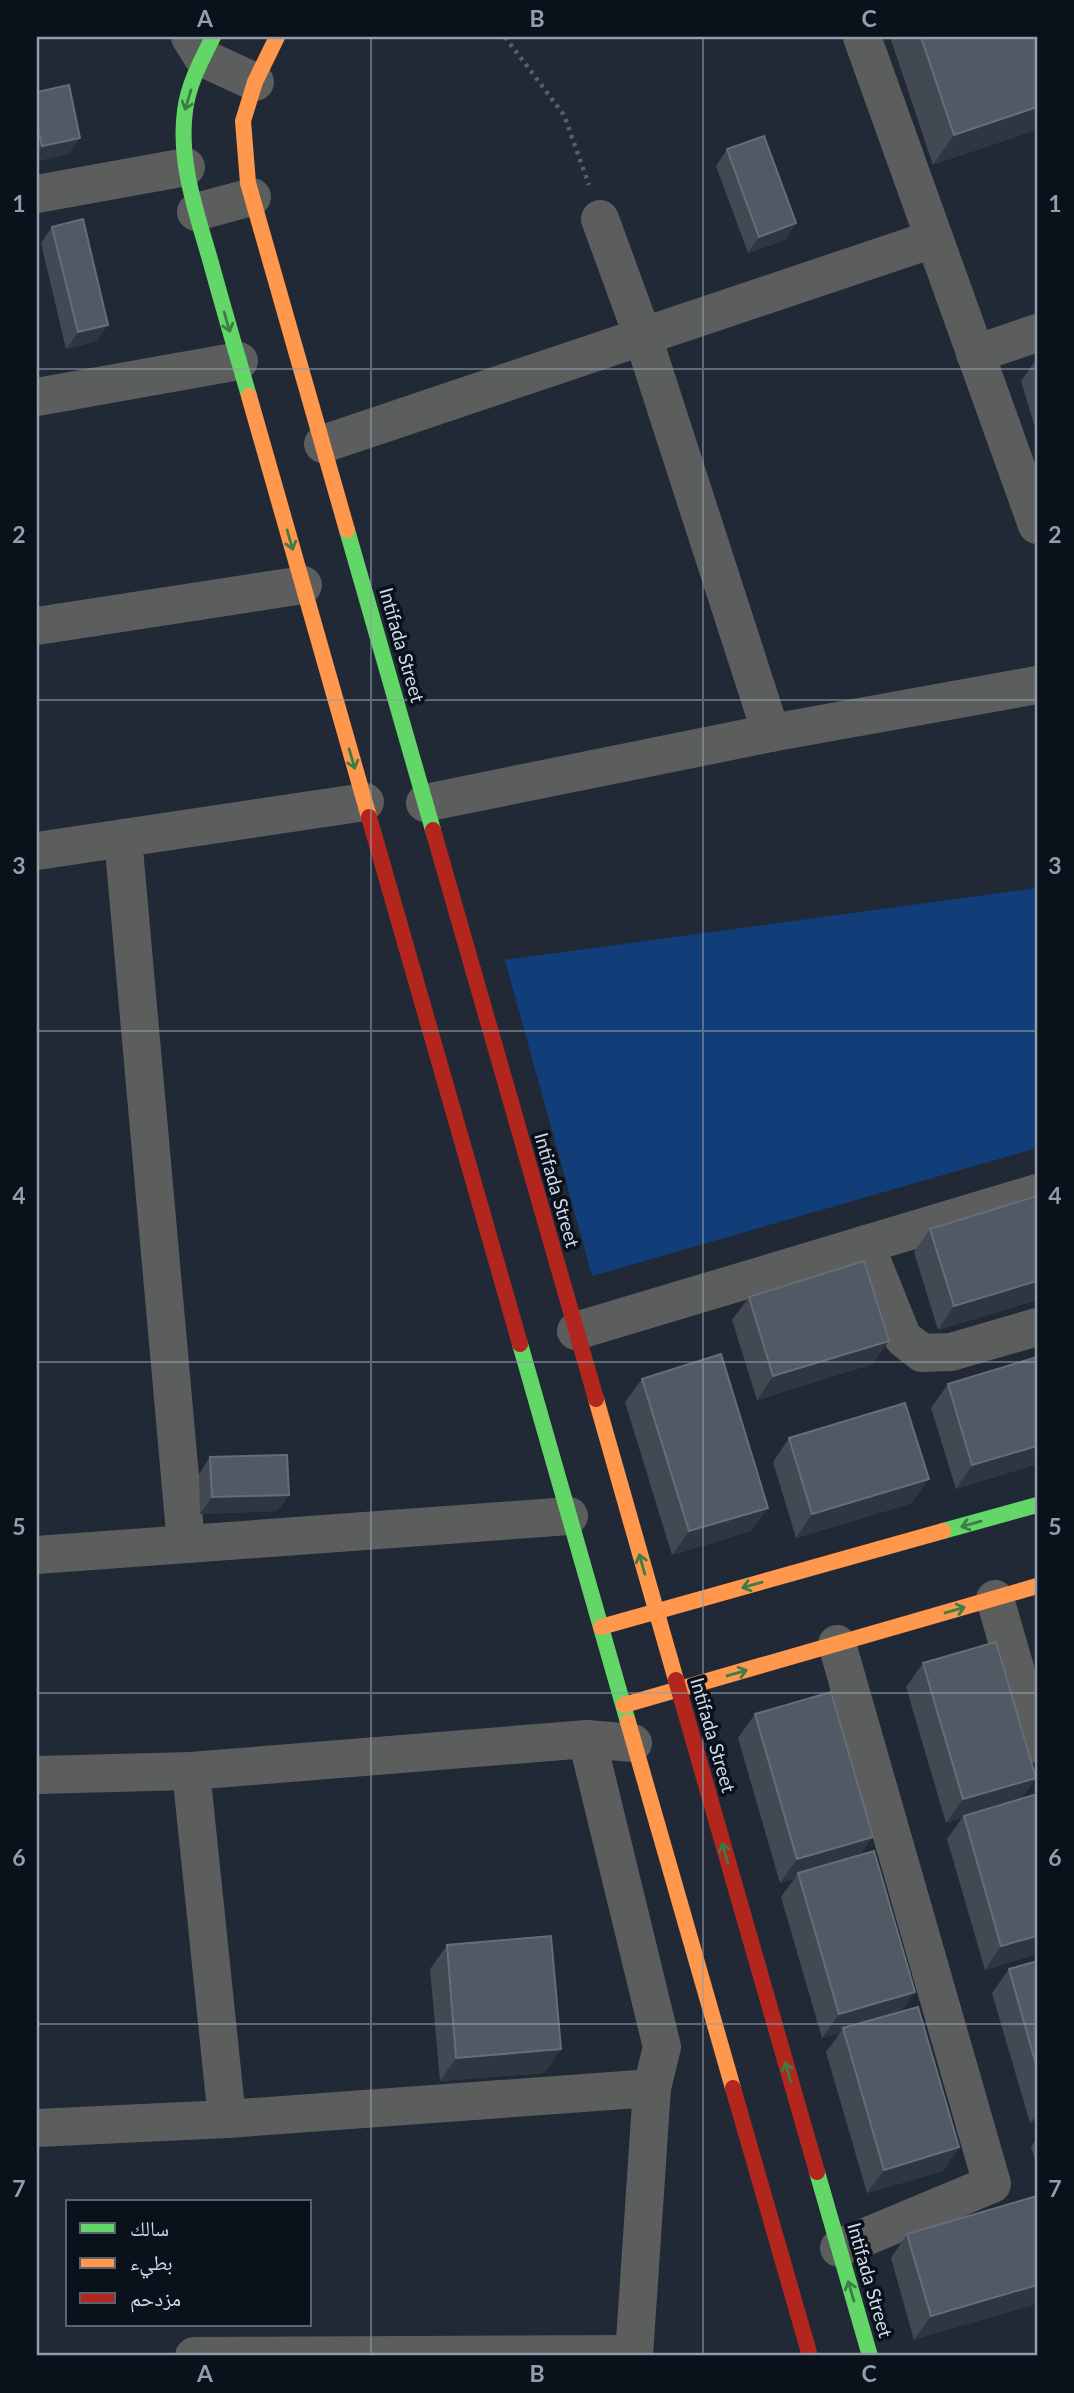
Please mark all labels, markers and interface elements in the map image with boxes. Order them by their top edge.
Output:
text: A [196,4,214,32]
text: B [529,4,545,32]
text: C [861,4,877,32]
one-way arrow [181,89,194,111]
text: 1 [12,189,26,217]
text: 1 [1048,189,1062,217]
one-way arrow [222,310,235,332]
text: 2 [12,520,26,548]
text: 2 [1048,520,1062,548]
one-way arrow [284,528,297,551]
street label: Intifada Street [375,585,430,705]
one-way arrow [347,748,360,770]
text: 3 [12,851,26,879]
text: 3 [1048,851,1062,879]
street label: Intifada Street [530,1130,585,1250]
text: 4 [12,1181,26,1209]
text: 4 [1048,1181,1062,1209]
text: 5 [12,1512,26,1540]
text: 5 [1048,1512,1062,1540]
one-way arrow [961,1518,983,1531]
one-way arrow [635,1553,648,1576]
one-way arrow [742,1579,764,1592]
one-way arrow [944,1603,966,1616]
one-way arrow [726,1666,748,1679]
street label: Intifada Street [686,1675,741,1795]
text: 6 [12,1843,26,1871]
one-way arrow [718,1843,731,1865]
text: 6 [1048,1843,1062,1871]
one-way arrow [781,2061,794,2083]
text: 7 [12,2174,26,2202]
text: 7 [1048,2174,1062,2202]
legend [66,2200,312,2326]
text: سالك [130,2215,169,2240]
street label: Intifada Street [843,2220,898,2340]
text: بطيء [130,2249,173,2279]
one-way arrow [844,2280,857,2302]
text: مزدحم [130,2285,181,2313]
text: A [196,2359,214,2387]
text: B [529,2359,545,2387]
text: C [861,2359,877,2387]

